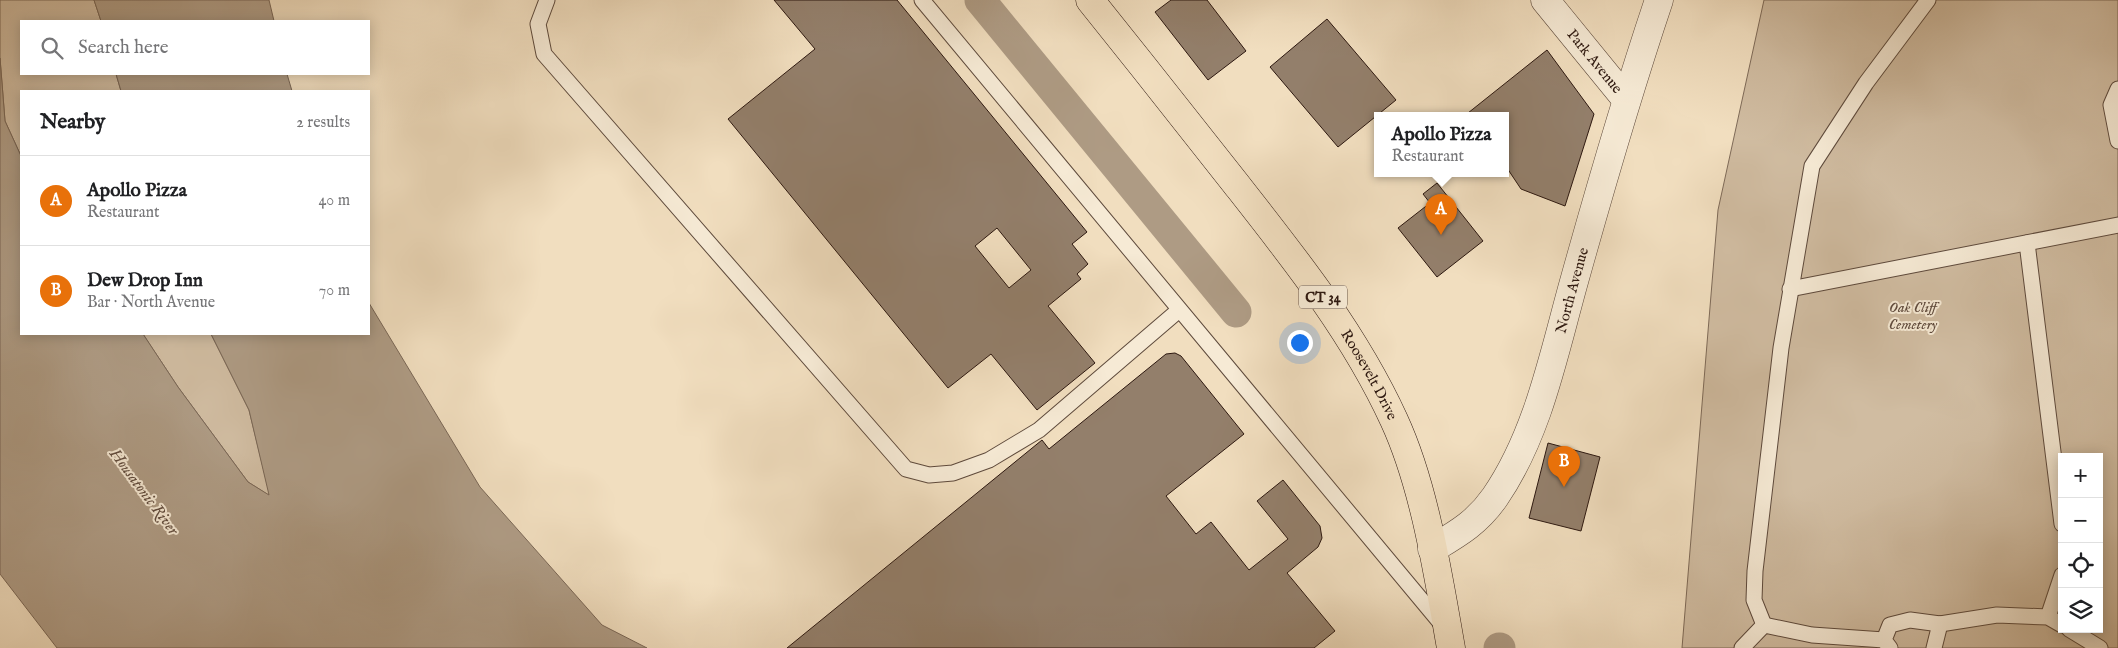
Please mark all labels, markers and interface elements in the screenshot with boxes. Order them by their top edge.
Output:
search box [20,20,370,75]
street label: Park Avenue [1563,25,1627,98]
icon: search [38,34,66,62]
text: Search here [78,36,169,60]
text: Nearby [40,109,105,136]
popup [1374,112,1509,177]
text: 2 results [296,113,350,133]
text: Apollo Pizza [1392,123,1491,147]
text: Restaurant [1392,147,1464,167]
text: Apollo Pizza [87,179,187,203]
text: A [51,191,61,211]
text: 40 m [318,191,350,211]
pin: A [1425,194,1457,235]
text: Restaurant [87,203,160,223]
street label: North Avenue [1552,245,1593,336]
text: Dew Drop Inn [87,269,203,293]
text: B [51,281,61,301]
text: 70 m [319,281,350,301]
road number: CT 34 [1299,286,1347,308]
text: Bar · North Avenue [87,293,215,313]
park label: Oak Cliff Cemetery [1889,298,1940,334]
street label: Roosevelt Drive [1336,326,1402,423]
your location [1287,330,1313,356]
water label: Housatonic River [104,444,183,541]
pin: B [1548,446,1580,487]
map controls [2058,453,2103,633]
button: + [2058,453,2103,498]
button: − [2058,498,2103,543]
button: locate [2058,543,2103,588]
button: layers [2058,588,2103,633]

